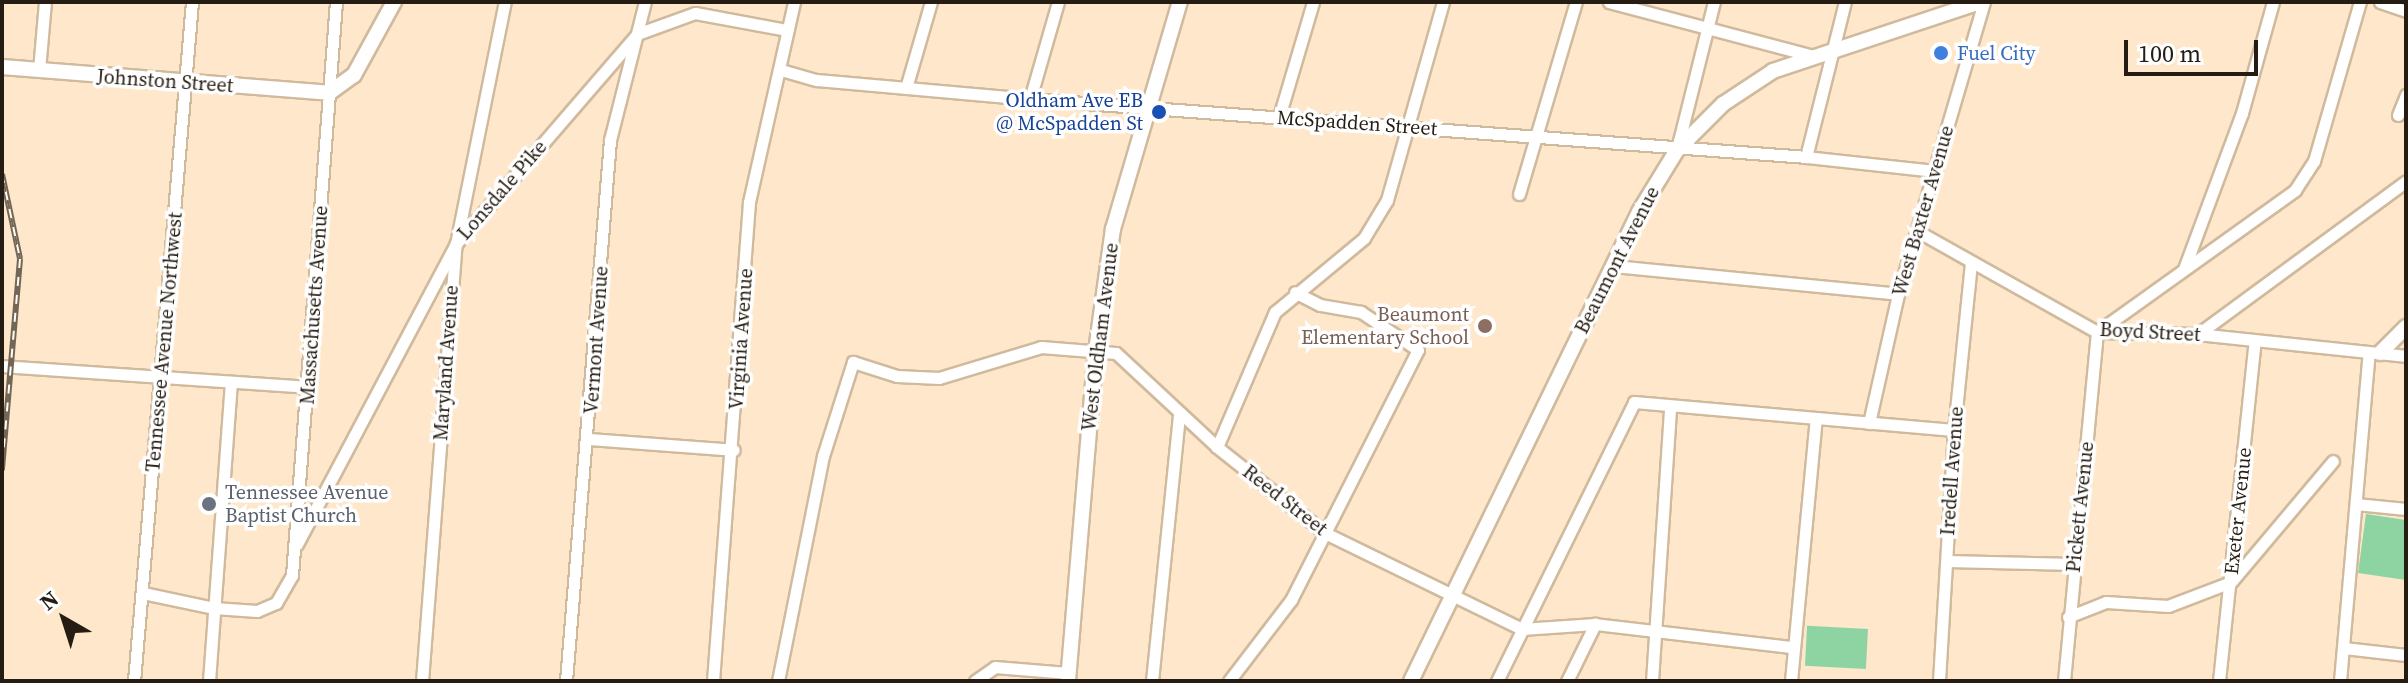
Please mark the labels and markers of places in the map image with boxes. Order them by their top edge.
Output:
place label: Fuel City [1957,41,2036,65]
marker: Fuel City [1932,44,1950,62]
place label: Oldham Ave EB @ McSpadden St [996,88,1143,135]
marker: Oldham Ave EB @ McSpadden St [1150,103,1168,121]
place label: Beaumont Elementary School [1301,302,1469,349]
marker: Beaumont Elementary School [1476,317,1494,335]
place label: Tennessee Avenue Baptist Church [225,480,388,527]
marker: Tennessee Avenue Baptist Church [200,495,218,513]

